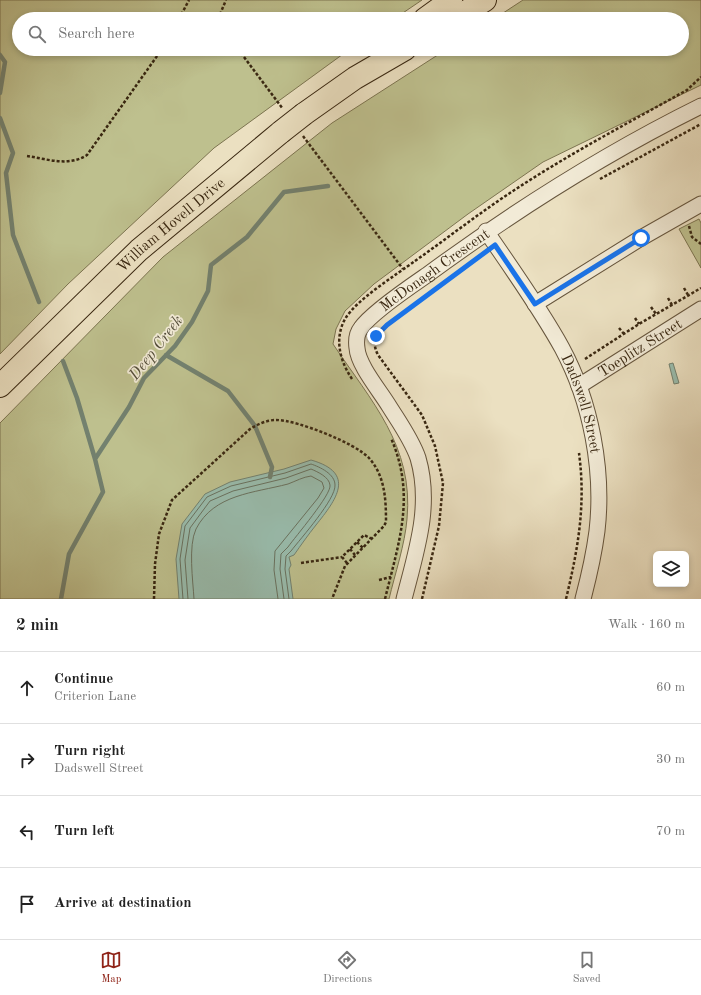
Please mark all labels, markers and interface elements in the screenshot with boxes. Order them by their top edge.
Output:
search box [12,12,689,56]
icon: search [26,23,48,45]
text: Search here [58,27,135,42]
street label: William Hovell Drive [115,176,228,276]
street label: McDonagh Crescent [378,227,493,315]
route start [632,229,650,247]
water label: Deep Creek [126,313,187,384]
street label: Toeplitz Street [596,317,685,381]
route end [367,327,385,345]
street label: Dadswell Street [557,352,602,455]
map controls [653,551,689,587]
button: layers [653,551,689,587]
text: 2 min [16,617,59,634]
text: Walk · 160 m [608,618,685,631]
text: Continue [54,672,113,687]
icon: ahead [16,677,38,699]
text: 60 m [656,681,685,694]
text: Criterion Lane [54,690,136,703]
text: Turn right [54,744,125,759]
icon: right [16,749,38,771]
text: 30 m [656,753,685,766]
text: Dadswell Street [54,762,144,775]
icon: left [16,821,38,843]
text: Turn left [54,824,114,839]
text: 70 m [656,825,685,838]
icon: arrive [16,893,38,915]
text: Arrive at destination [54,896,192,911]
tab: Map [100,949,122,987]
tab: Directions [323,949,372,987]
tab: Saved [573,949,601,987]

